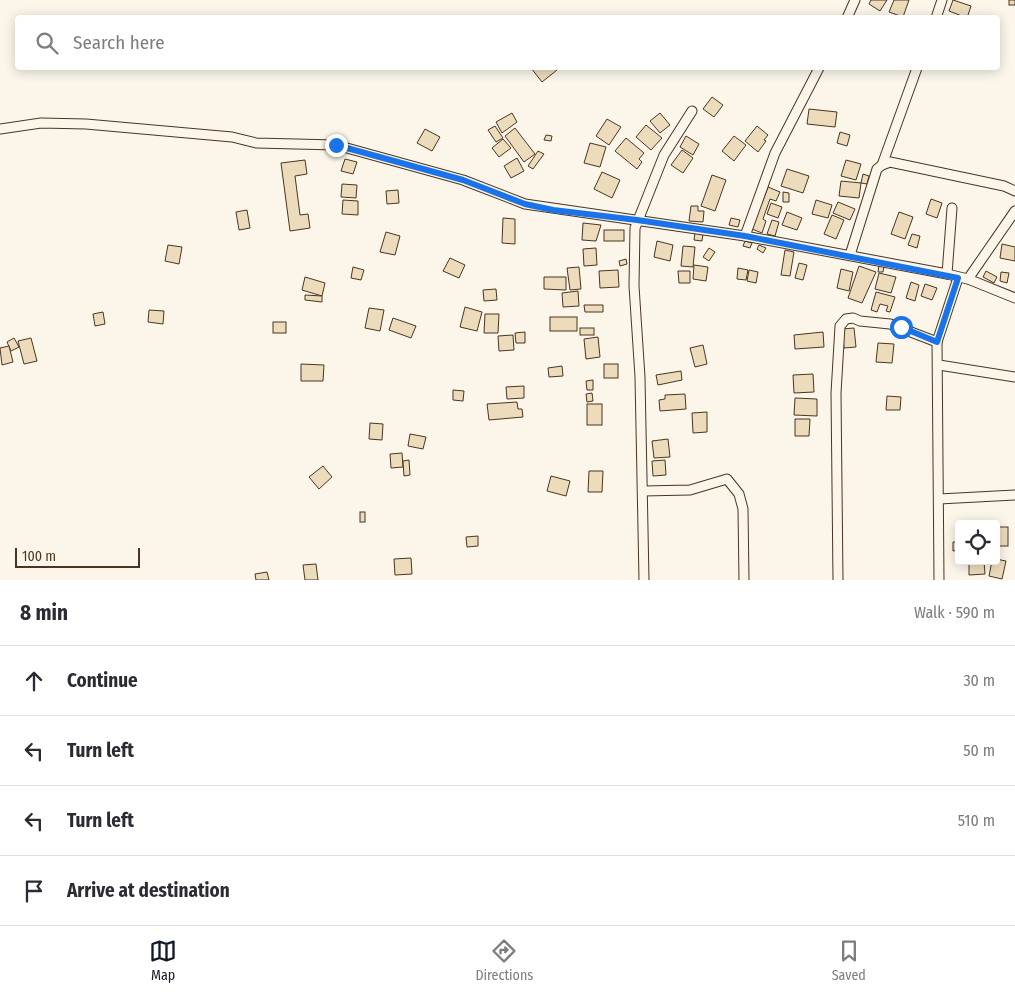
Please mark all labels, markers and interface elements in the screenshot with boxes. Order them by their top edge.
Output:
search box [15,15,1000,70]
icon: search [33,29,61,57]
text: Search here [73,31,165,54]
route end [325,134,348,157]
route start [890,316,913,339]
map controls [955,520,1000,565]
button: locate [955,520,1000,565]
scale bar [15,545,140,568]
text: 100 m [22,548,56,565]
text: 8 min [20,600,68,626]
text: Walk · 590 m [914,603,995,622]
icon: ahead [20,667,48,695]
text: Continue [67,669,138,692]
text: 30 m [963,671,995,690]
icon: left [20,737,48,765]
text: Turn left [67,739,134,762]
text: 50 m [963,741,995,760]
icon: left [20,807,48,835]
text: Turn left [67,809,134,832]
text: 510 m [958,811,995,830]
icon: arrive [20,877,48,905]
text: Arrive at destination [67,879,230,902]
tab: Map [149,937,177,984]
tab: Directions [475,937,533,984]
tab: Saved [832,937,866,984]

